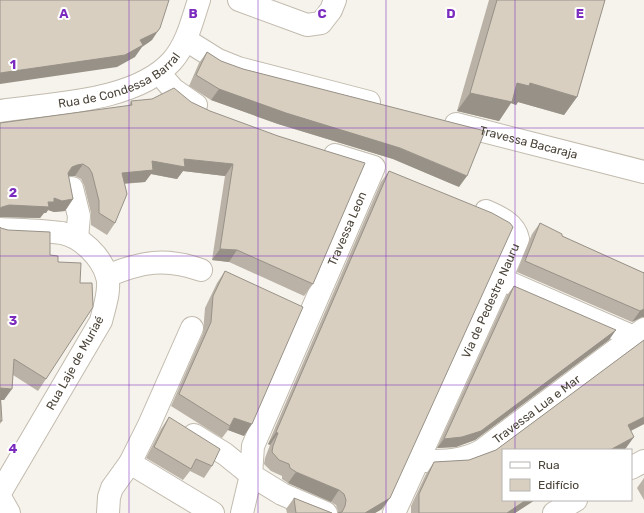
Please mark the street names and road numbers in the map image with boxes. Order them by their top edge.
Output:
street label: Rua de Condessa Barral [57,50,183,111]
street label: Travessa Bacaraja [478,123,579,162]
street label: Travessa Leon [325,189,369,268]
street label: Via de Pedestre Nauru [459,241,522,361]
street label: Rua Laje de Muriaé [43,313,107,412]
street label: Travessa Lua e Mar [490,372,583,447]

